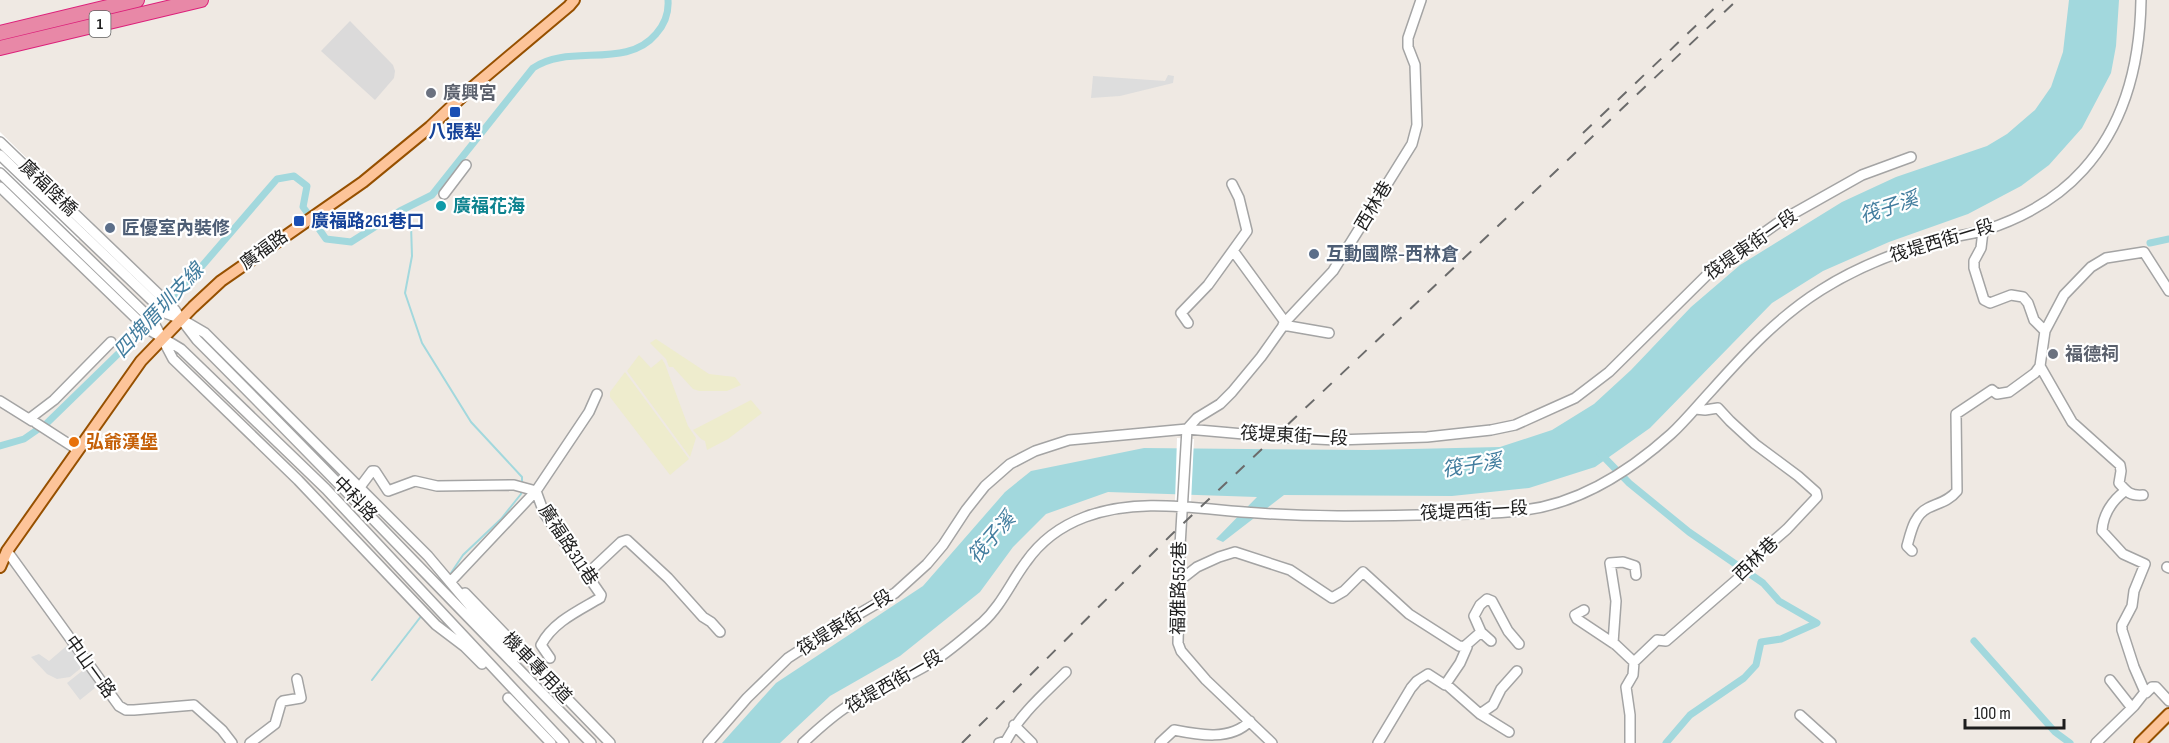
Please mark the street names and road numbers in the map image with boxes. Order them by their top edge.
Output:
road number: 1 [90,11,110,37]
street label: 廣福陸橋 [15,155,81,221]
street label: 西林巷 [1351,177,1397,235]
street label: 筏堤東街一段 [1701,205,1801,285]
street label: 筏堤西街一段 [1887,215,1997,267]
street label: 廣福路 [236,226,292,274]
street label: 筏堤東街一段 [1240,423,1348,449]
street label: 中科路 [329,472,381,526]
street label: 筏堤西街一段 [1420,498,1528,524]
street label: 廣福路311巷 [534,501,602,589]
street label: 西林巷 [1729,533,1783,585]
street label: 福雅路552巷 [1168,541,1190,635]
street label: 筏堤東街一段 [794,585,896,661]
street label: 機車專用道 [498,628,576,708]
street label: 中山一路 [60,632,120,702]
street label: 筏堤西街一段 [842,646,946,718]

